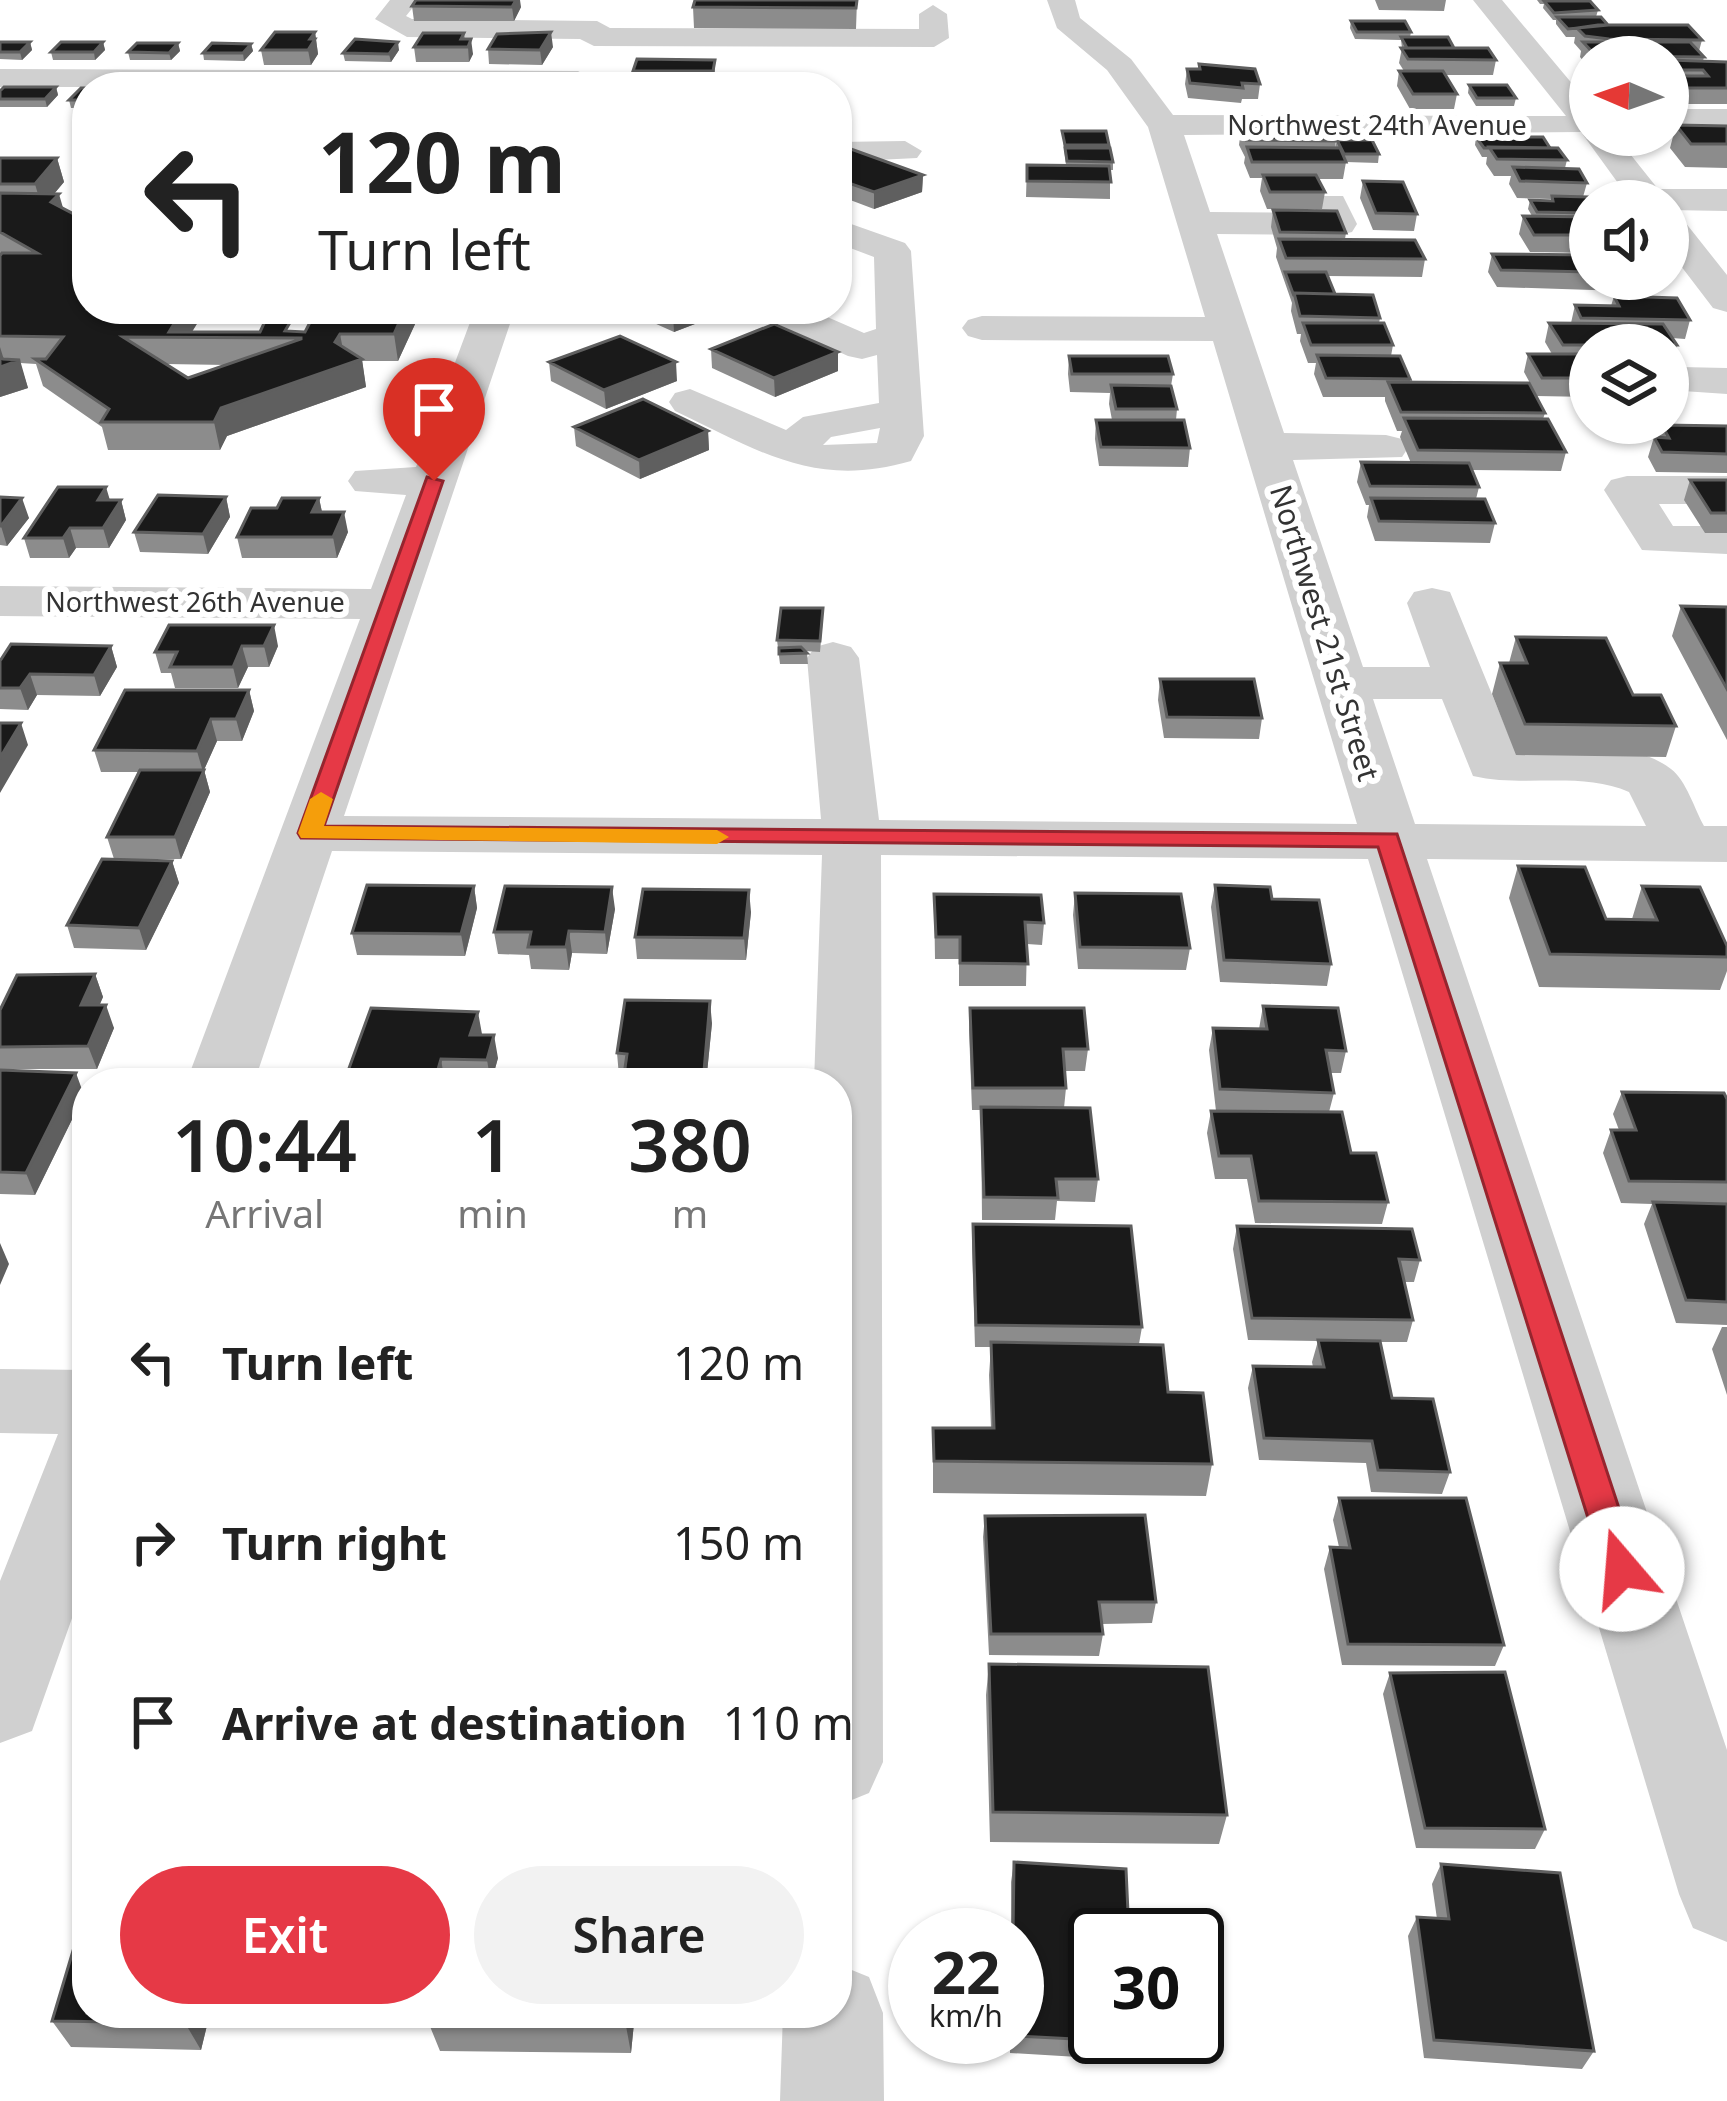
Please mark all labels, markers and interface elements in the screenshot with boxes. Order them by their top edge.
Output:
north arrow [1569,36,1689,156]
map controls [1569,36,1689,444]
text: 120 m [318,103,566,218]
street label: Northwest 24th Avenue [1227,106,1527,143]
icon: left [120,120,276,276]
button: sound [1569,180,1689,300]
text: Turn left [318,212,531,286]
button: layers [1569,324,1689,444]
pin [383,358,485,481]
icon: arrive [401,376,467,442]
street label: Northwest 21st Street [1261,480,1390,786]
street label: Northwest 26th Avenue [45,583,345,620]
text: 10:44 [172,1095,357,1193]
text: 1 [472,1095,513,1193]
text: 380 [628,1095,752,1193]
text: Arrival [205,1186,324,1239]
text: min [457,1186,528,1239]
text: m [672,1186,708,1239]
icon: left [120,1329,186,1395]
text: Turn left [222,1332,413,1393]
text: 120 m [673,1332,804,1393]
position arrow [1559,1506,1685,1632]
icon: right [120,1509,186,1575]
text: Turn right [222,1512,447,1573]
text: 150 m [673,1512,804,1573]
icon: arrive [120,1689,186,1755]
text: Arrive at destination [222,1692,687,1753]
text: 110 m [723,1692,854,1753]
button: Exit [120,1866,450,2004]
button: Share [474,1866,804,2004]
speed limit sign: 30 [1068,1908,1224,2064]
text: 22 [932,1930,1000,2012]
text: km/h [929,1995,1003,2036]

